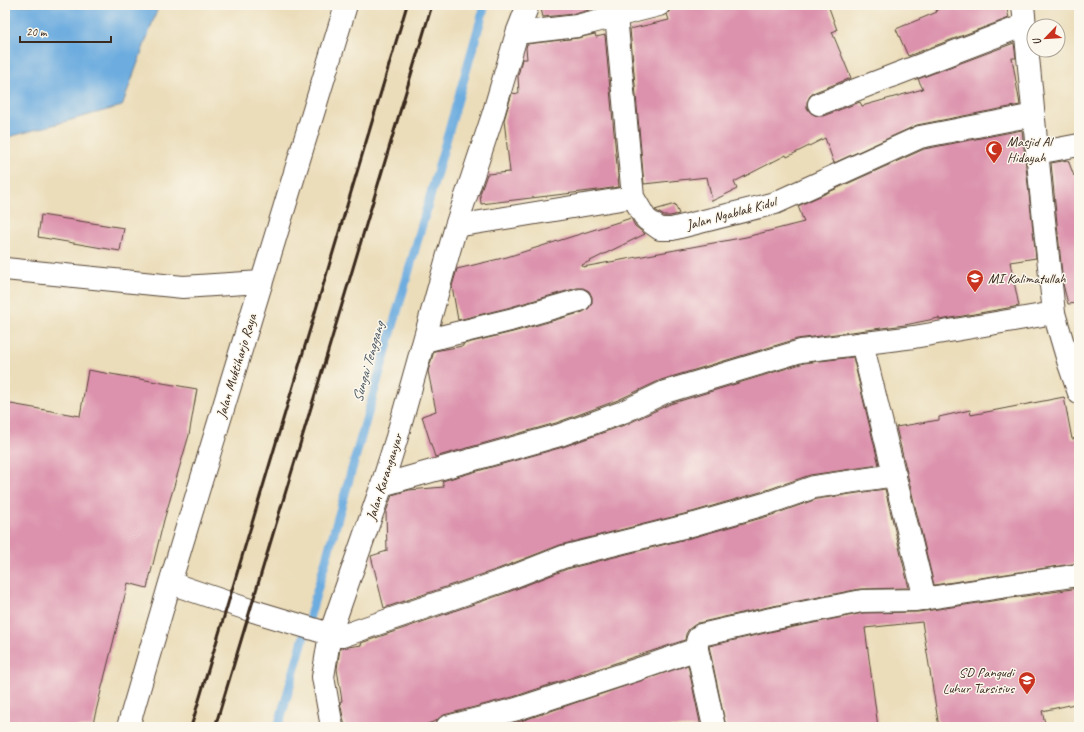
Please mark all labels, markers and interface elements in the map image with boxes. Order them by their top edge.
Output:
scale bar [20,18,111,44]
north arrow [1026,18,1066,58]
text: 20 m [26,24,48,40]
text: U [1028,34,1044,48]
place label: Masjid Al Hidayah [1007,133,1054,166]
mosque icon: Masjid Al Hidayah [984,139,1004,164]
street label: Jalan Ngablak Kidul [683,193,780,234]
school or university icon: MI Kalimatullah [965,268,985,293]
place label: MI Kalimatullah [988,270,1066,287]
street label: Jalan Muktiharjo Raya [212,311,261,421]
water label: Sungai Tenggang [348,318,390,405]
street label: Jalan Karanganyar [362,431,407,524]
place label: SD Pangudi Luhur Tarsisius [943,664,1016,697]
school or university icon: SD Pangudi Luhur Tarsisius [1017,670,1037,695]

